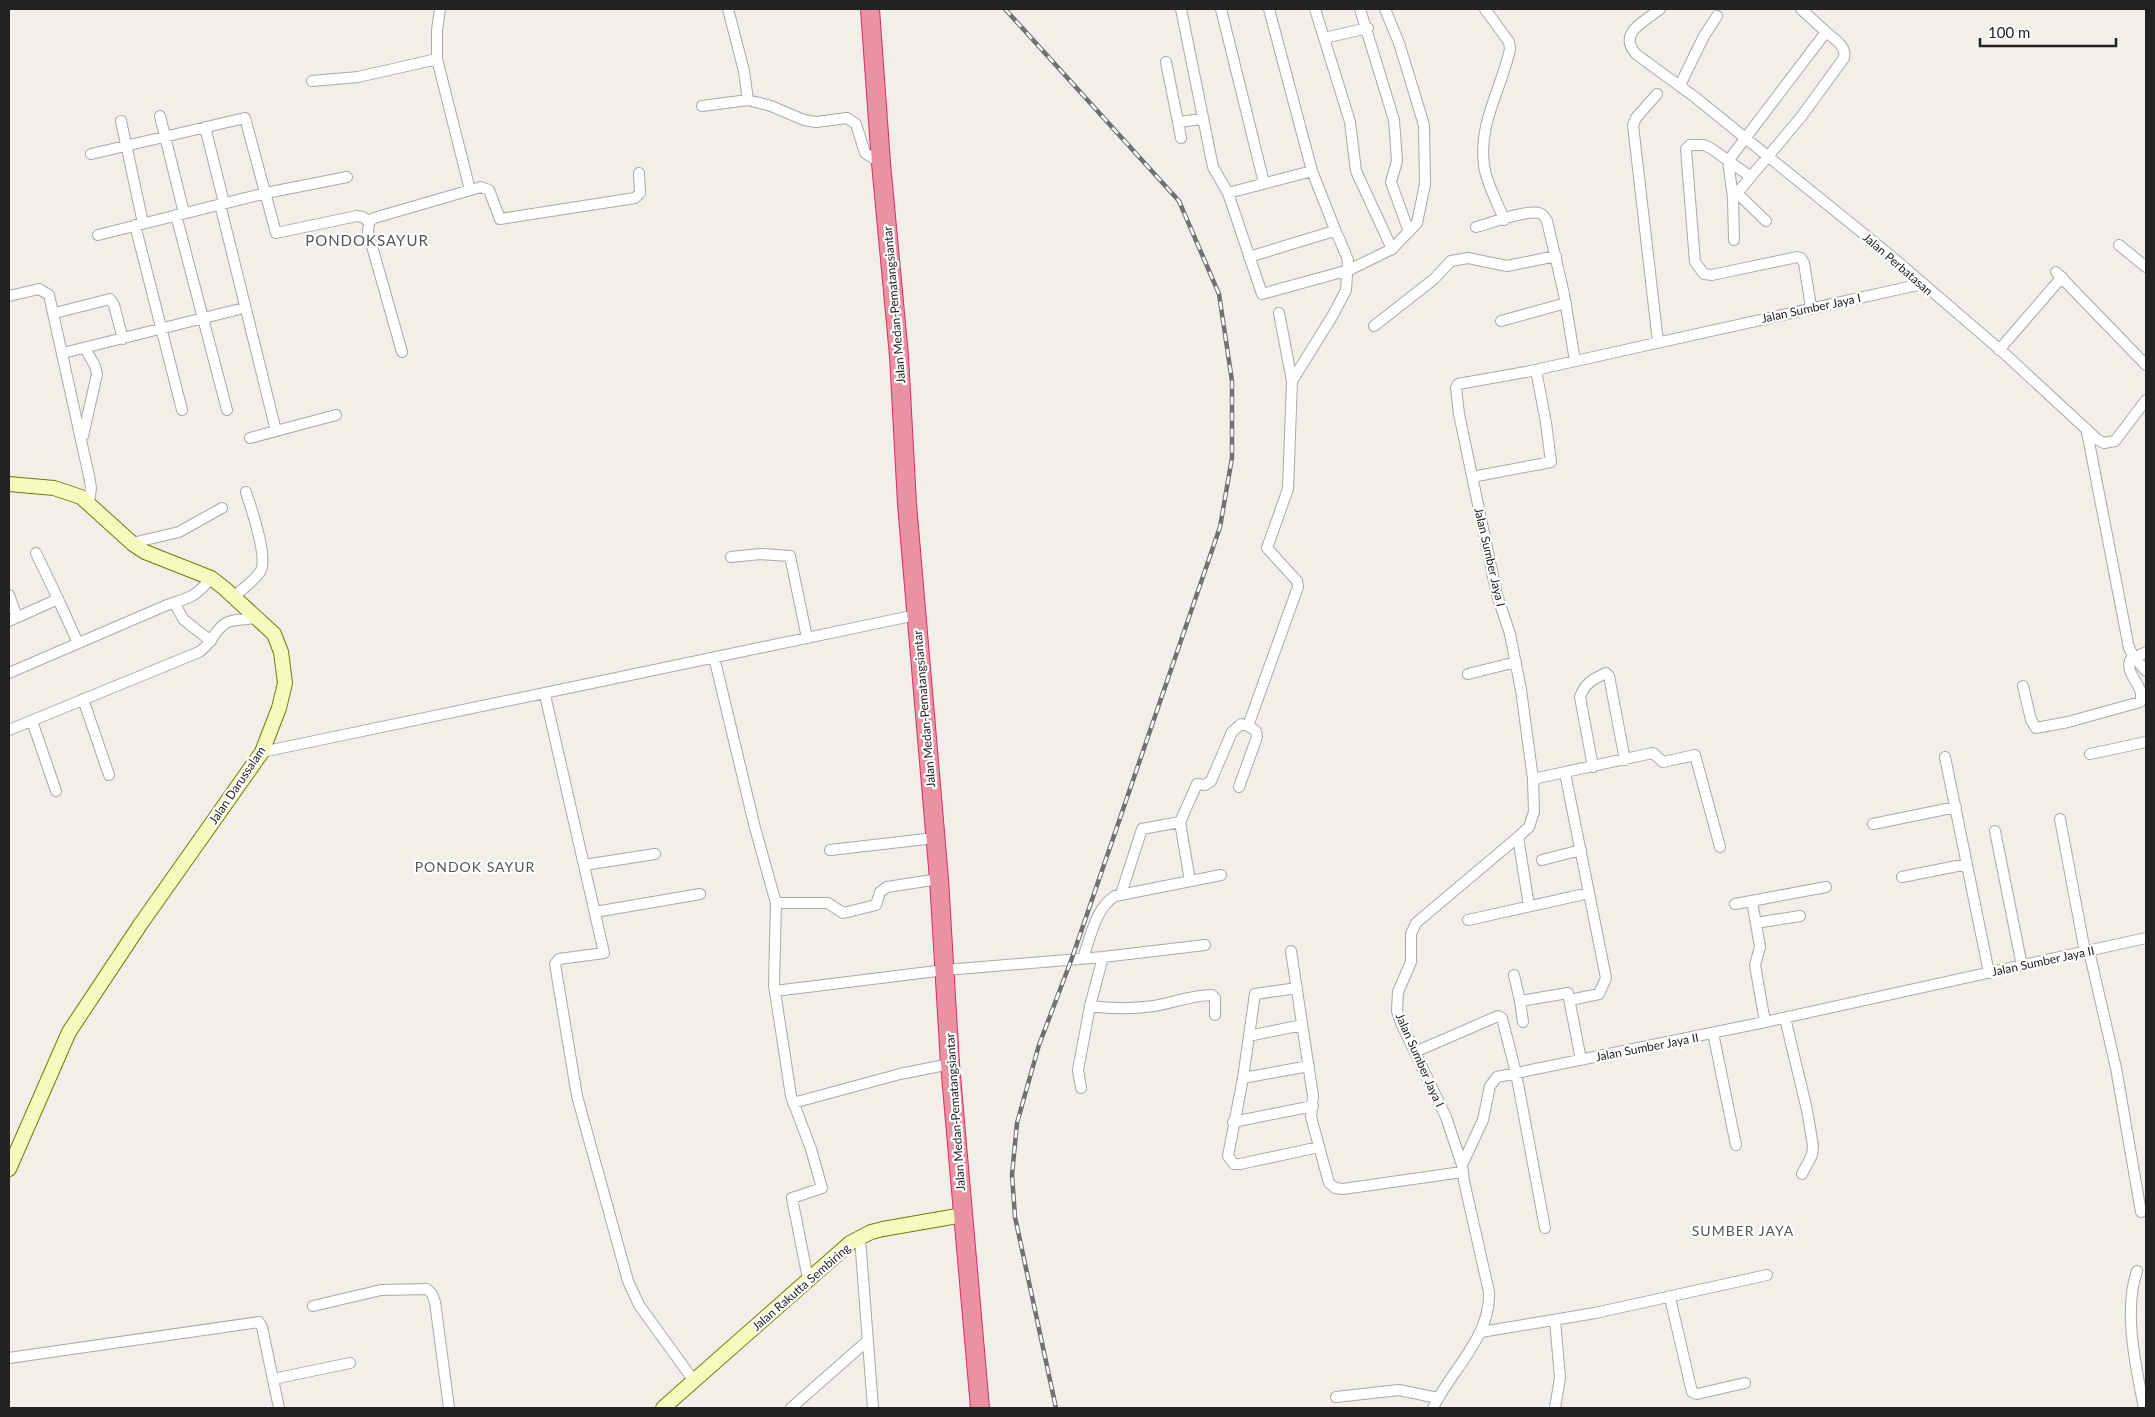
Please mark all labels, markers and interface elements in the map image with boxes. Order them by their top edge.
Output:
scale bar [1980,15,2116,47]
text: 100 m [1988,23,2030,41]
street label: Jalan Medan-Pematangsiantar [880,225,908,384]
street label: Jalan Perbatasan [1860,230,1936,298]
district label: PONDOKSAYUR [305,231,429,249]
street label: Jalan Sumber Jaya I [1760,290,1862,326]
street label: Jalan Sumber Jaya I [1471,506,1509,608]
street label: Jalan Medan-Pematangsiantar [910,629,938,788]
street label: Jalan Darussalam [206,743,269,827]
district label: PONDOK SAYUR [415,858,535,875]
street label: Jalan Sumber Jaya II [1990,943,2096,979]
street label: Jalan Sumber Jaya I [1393,1011,1447,1109]
street label: Jalan Sumber Jaya II [1594,1030,1700,1064]
street label: Jalan Medan-Pematangsiantar [942,1032,968,1191]
district label: SUMBER JAYA [1692,1222,1794,1239]
street label: Jalan Rakutta Sembiring [749,1240,853,1334]

